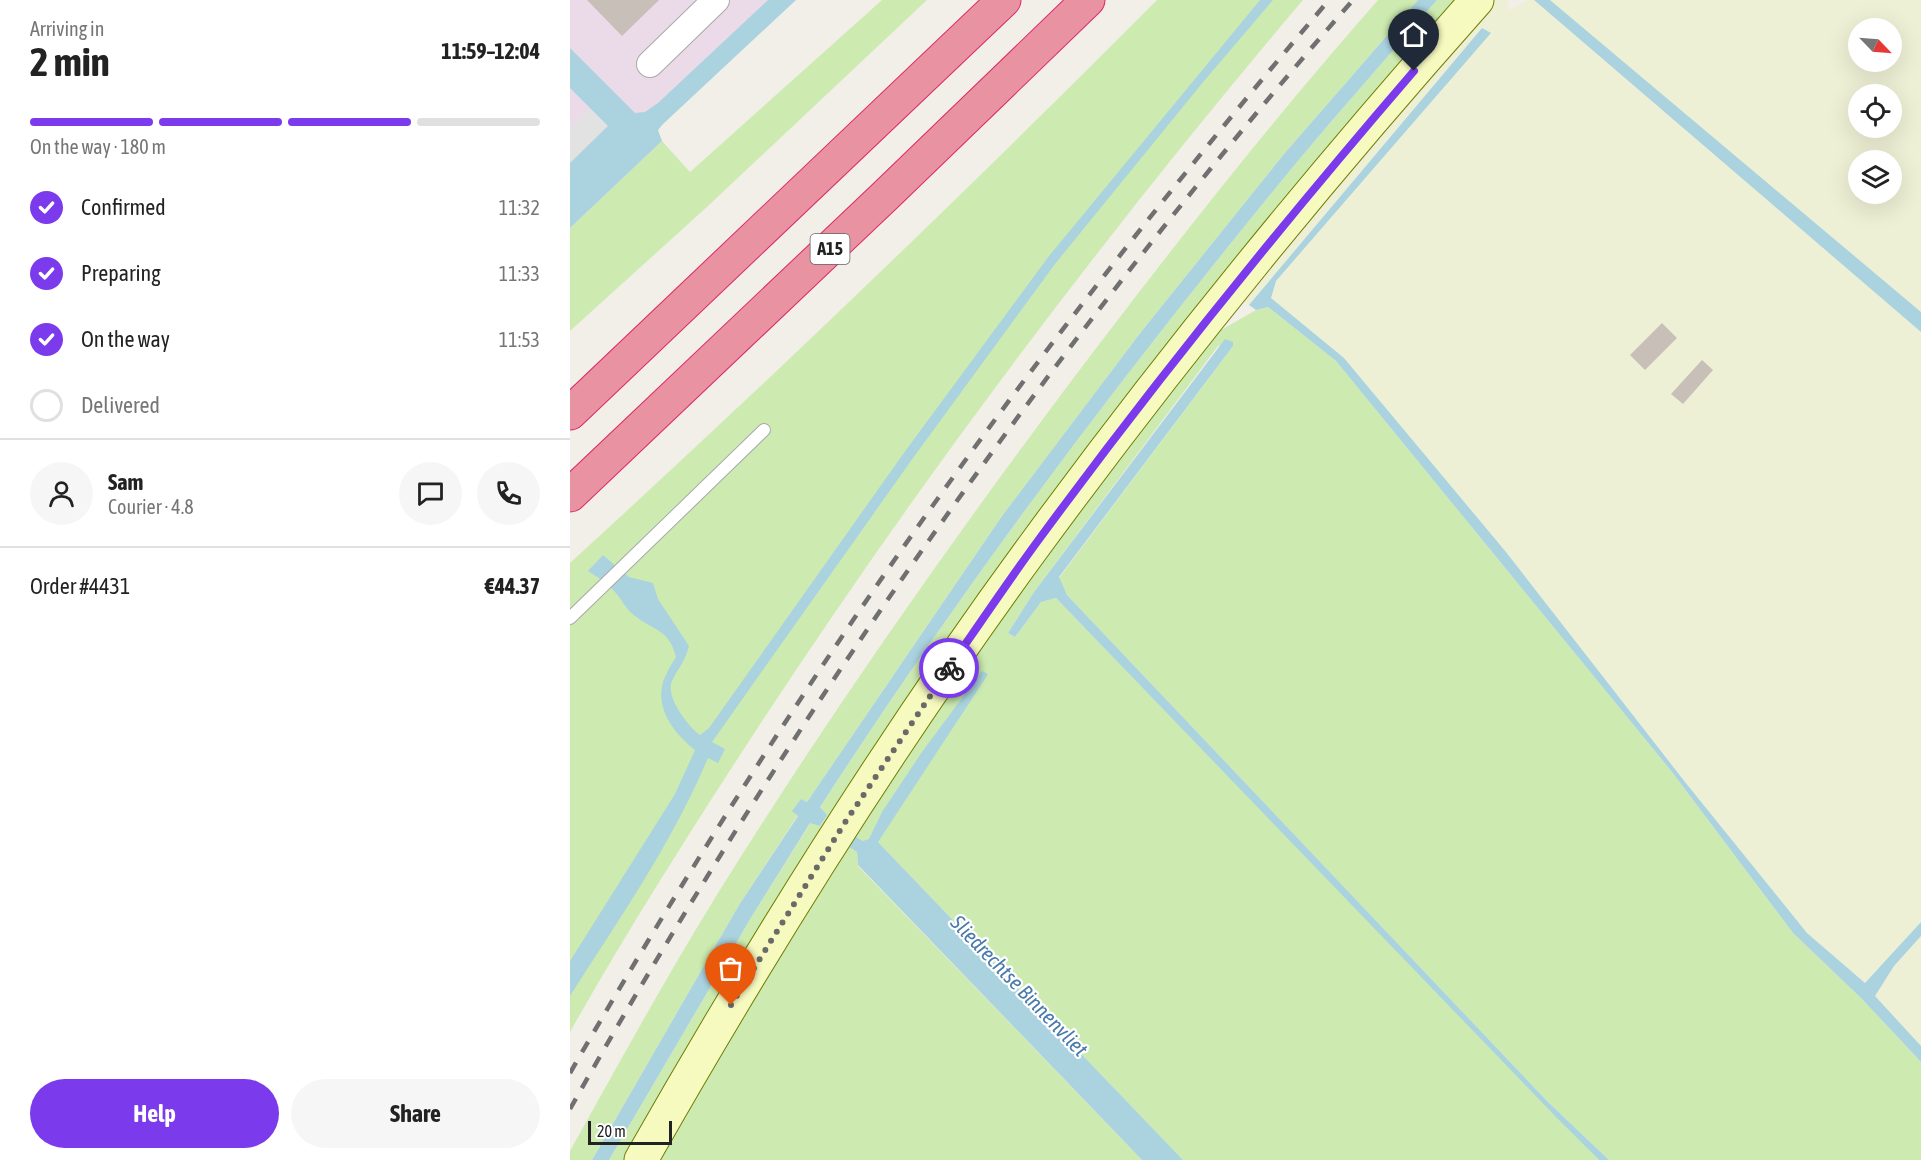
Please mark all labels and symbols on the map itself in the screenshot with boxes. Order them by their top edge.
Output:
pin [1388,9,1439,71]
north arrow [1848,18,1902,72]
road number: A15 [810,234,850,264]
courier [919,638,979,698]
water label: Sliedrechtse Binnenvliet [946,909,1093,1061]
pin [705,943,756,1005]
scale bar [588,1118,672,1146]

